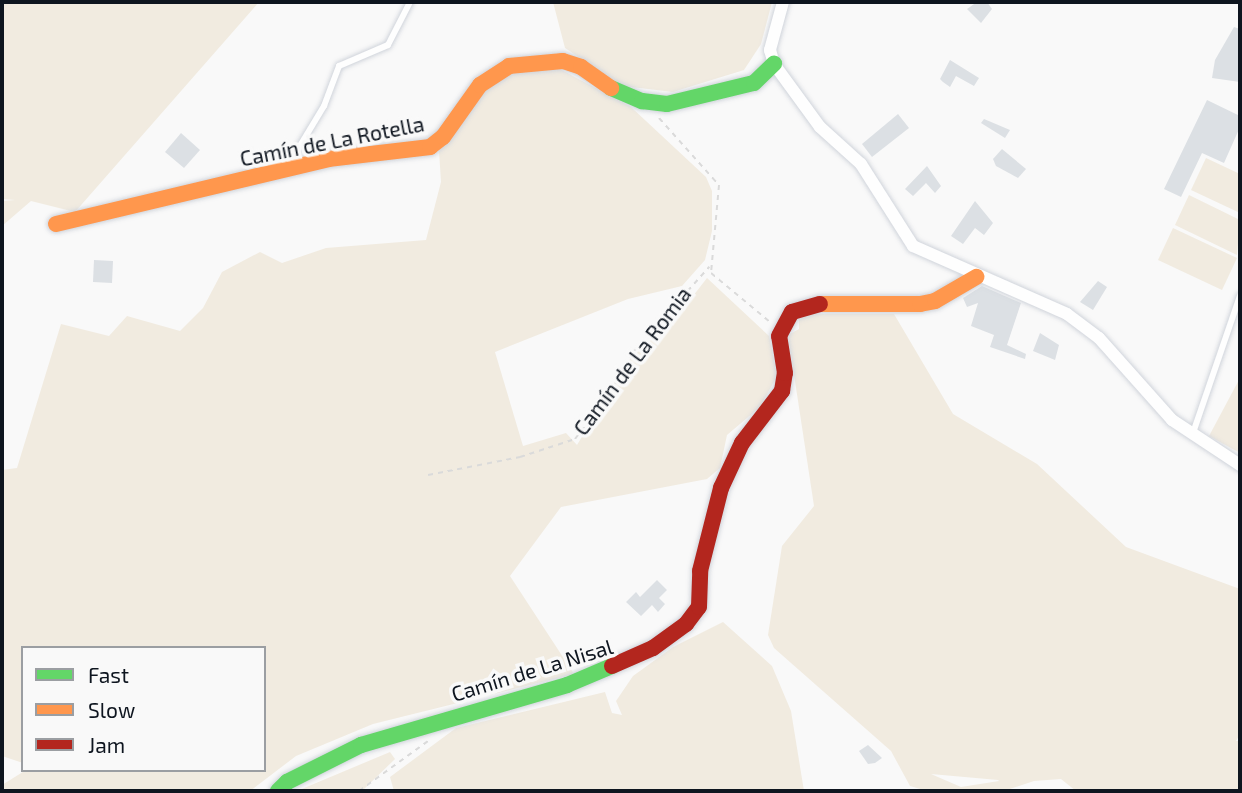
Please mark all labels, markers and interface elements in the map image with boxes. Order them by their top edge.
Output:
street label: Camín de La Rotella [238,111,426,171]
street label: Camín de La Romia [568,282,696,440]
street label: Camín de La Nisal [448,633,616,707]
legend [21,646,266,772]
text: Fast [88,662,129,687]
text: Slow [88,697,135,722]
text: Jam [88,732,125,757]

